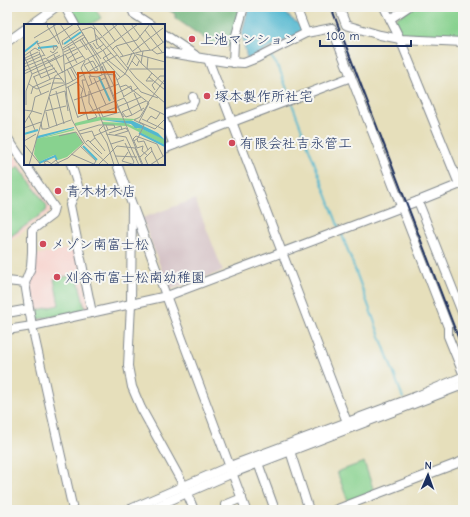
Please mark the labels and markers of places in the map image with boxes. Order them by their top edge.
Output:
place label: 上池マンション [200,31,297,48]
marker: 上池マンション [187,34,197,44]
place label: 塚本製作所社宅 [215,88,313,105]
marker: 塚本製作所社宅 [202,91,212,101]
place label: 有限会社吉永管工 [240,135,352,152]
marker: 有限会社吉永管工 [227,138,237,148]
place label: 青木材木店 [66,183,136,200]
marker: 青木材木店 [53,186,63,196]
place label: メゾン南富士松 [51,236,149,253]
marker: メゾン南富士松 [38,239,48,249]
place label: 刈谷市富士松南幼稚園 [65,269,205,286]
marker: 刈谷市富士松南幼稚園 [52,272,62,282]

